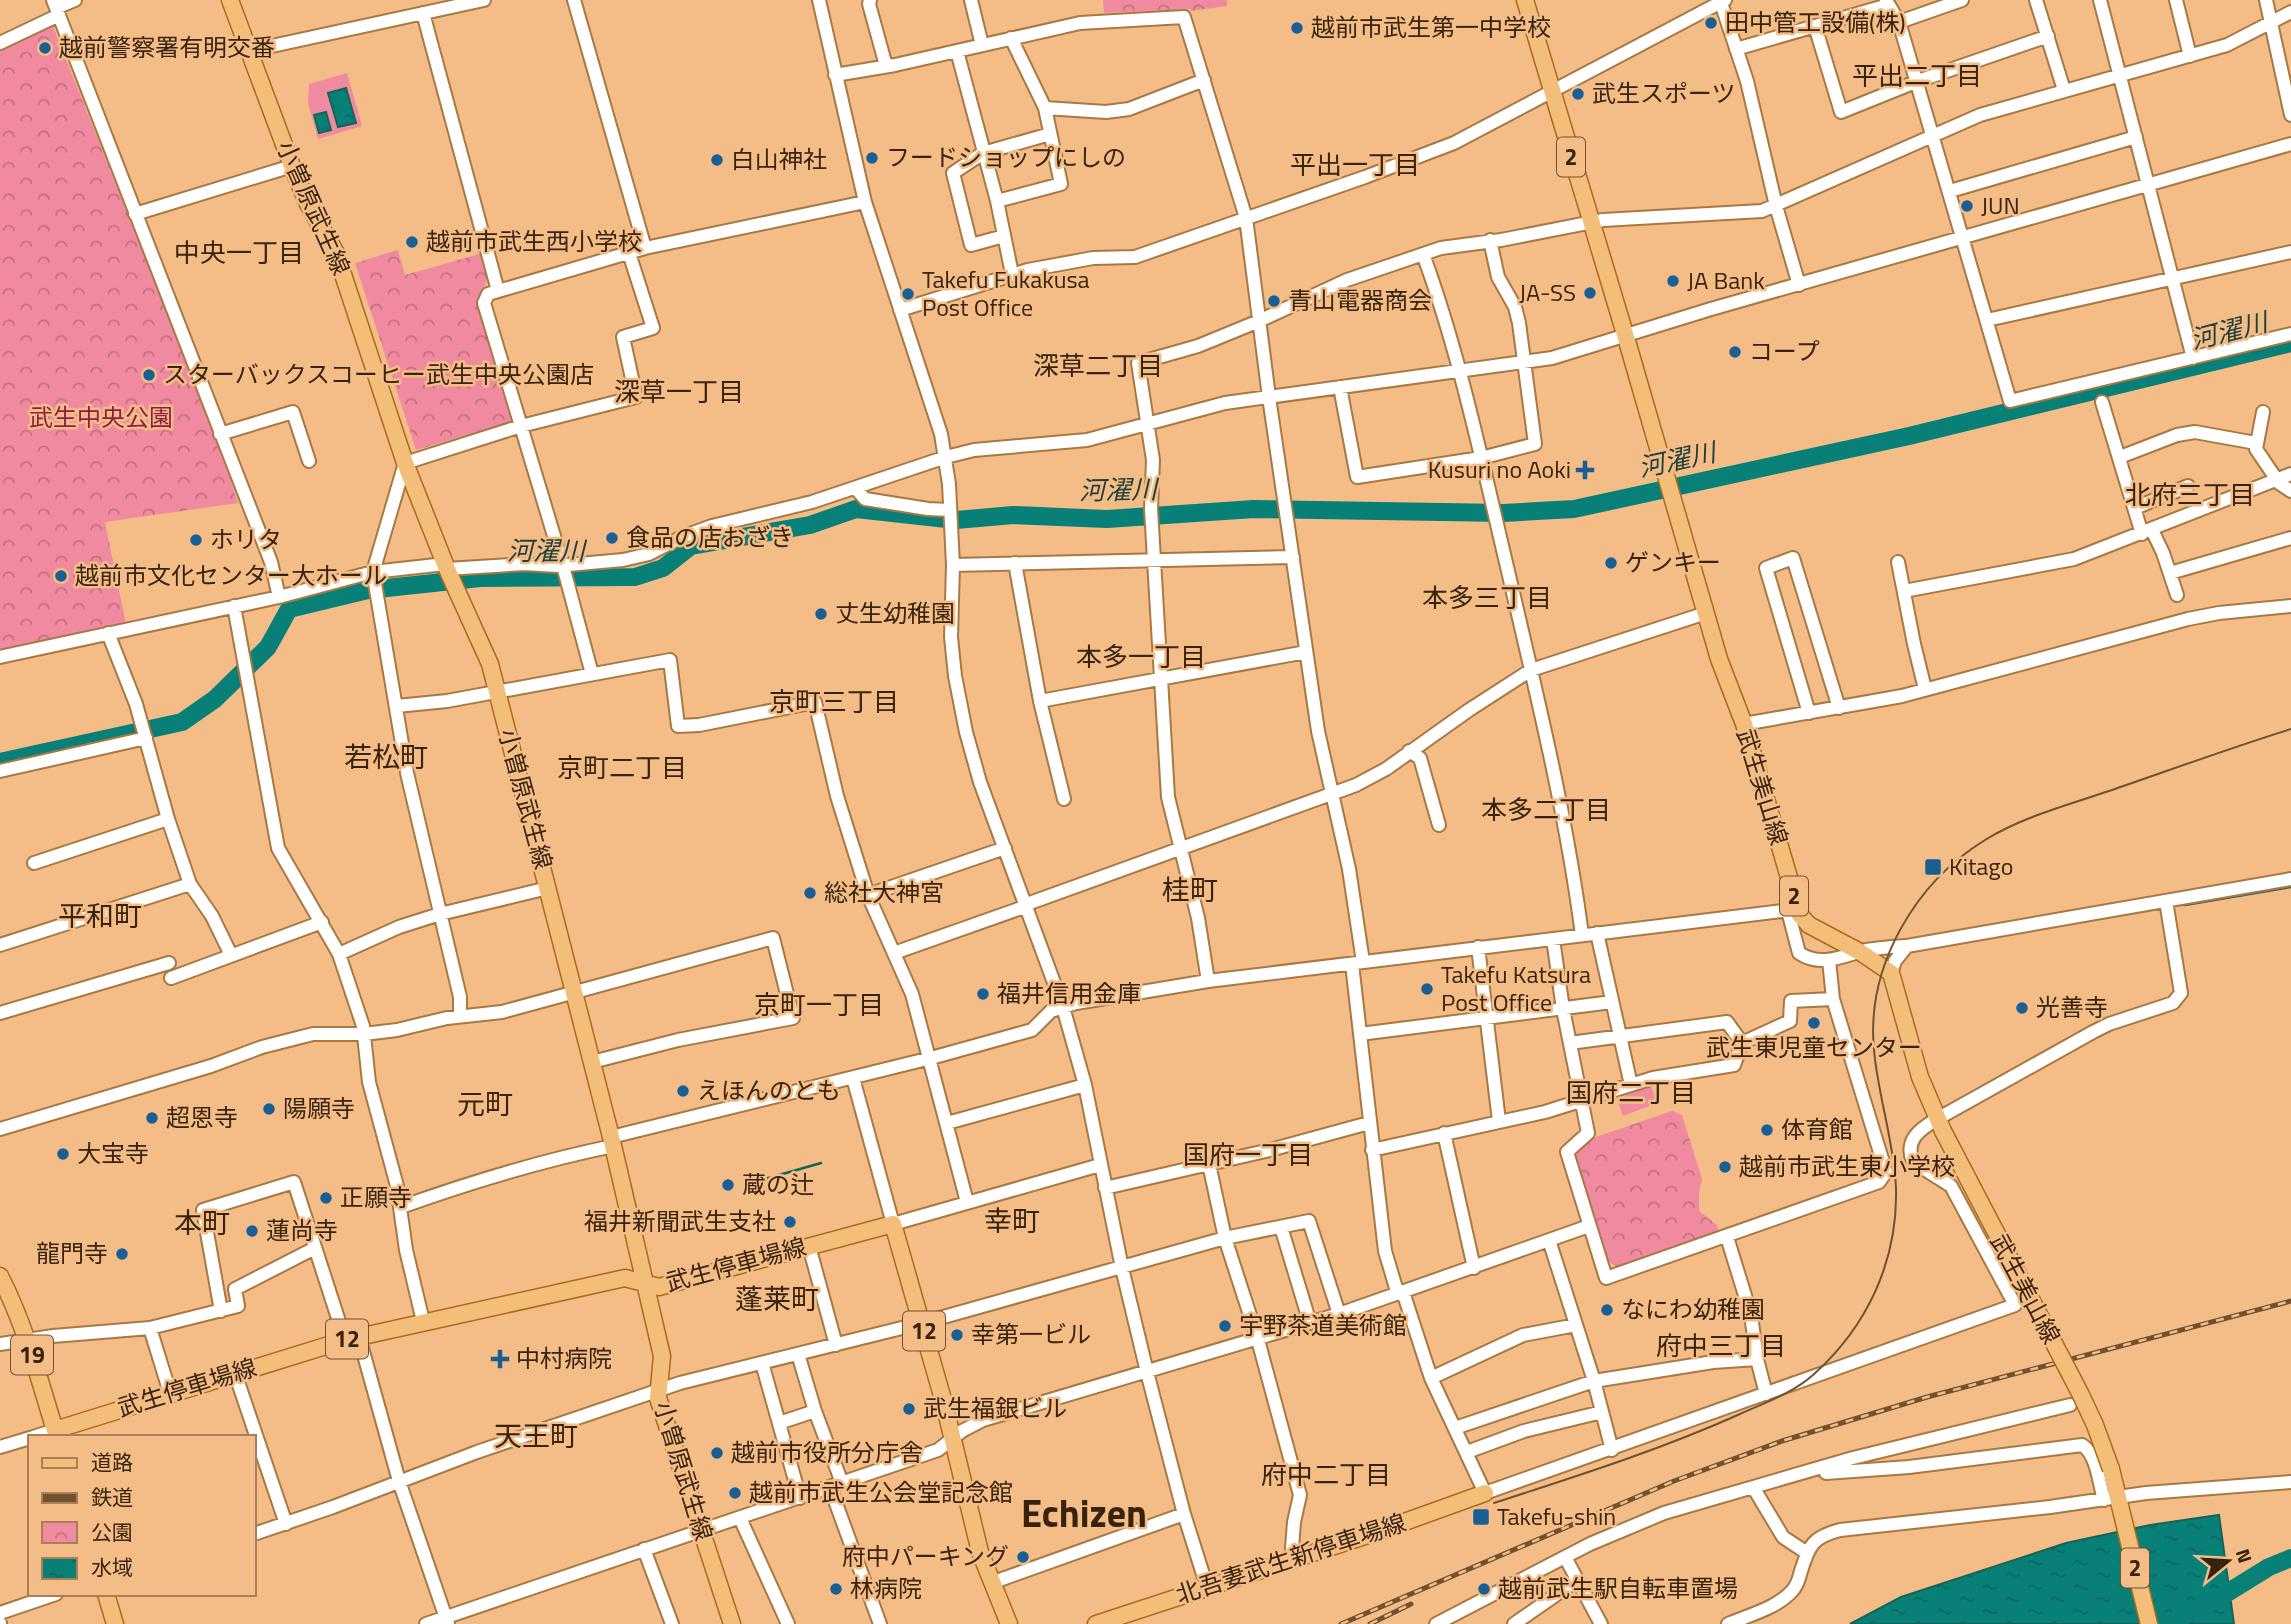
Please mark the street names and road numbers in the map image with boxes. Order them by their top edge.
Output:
street label: 小曽原武生線 [268,134,360,281]
road number: 2 [1557,138,1585,176]
street label: 武生美山線 [1728,724,1798,849]
street label: 小曽原武生線 [490,725,562,873]
road number: 2 [1780,876,1808,916]
street label: 武生美山線 [1982,1227,2070,1350]
street label: 武生停車場線 [662,1228,810,1300]
road number: 12 [903,1312,945,1350]
road number: 12 [326,1320,368,1358]
road number: 19 [11,1336,53,1374]
street label: 武生停車場線 [113,1349,261,1425]
street label: 小曽原武生線 [646,1397,722,1545]
street label: 北吾妻武生新停車場線 [1171,1504,1410,1612]
road number: 2 [2121,1548,2149,1588]

